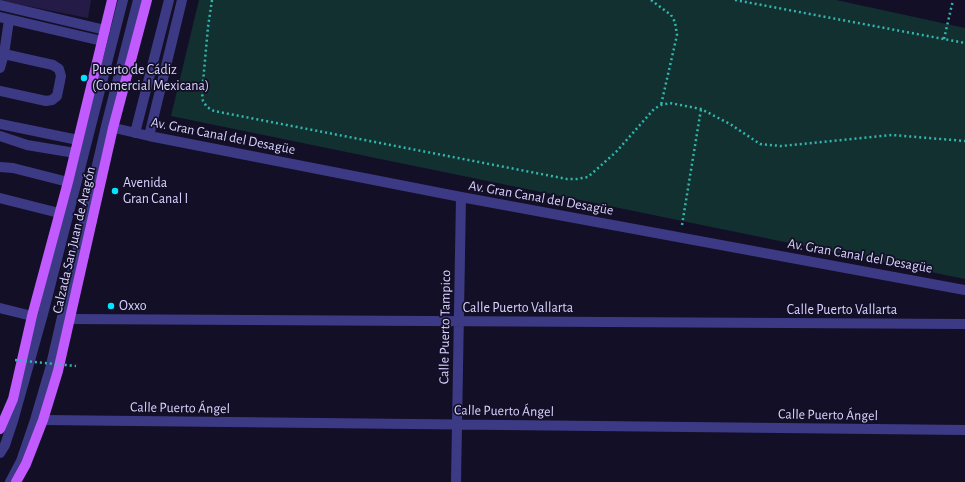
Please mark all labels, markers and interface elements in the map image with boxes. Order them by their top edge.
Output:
place label: Puerto de Cádiz (Comercial Mexicana) [92,62,209,94]
marker: Puerto de Cádiz (Comercial Mexicana) [79,73,89,83]
street label: Av. Gran Canal del Desagüe [149,114,297,158]
street label: Calzada San Juan de Aragón [49,165,99,315]
place label: Avenida Gran Canal I [123,175,188,208]
street label: Av. Gran Canal del Desagüe [467,177,615,219]
marker: Avenida Gran Canal I [110,186,120,196]
street label: Av. Gran Canal del Desagüe [786,235,934,277]
street label: Calle Puerto Tampico [436,270,454,384]
place label: Oxxo [119,298,147,314]
street label: Calle Puerto Vallarta [463,300,573,316]
marker: Oxxo [106,301,116,311]
street label: Calle Puerto Vallarta [787,302,897,318]
street label: Calle Puerto Ángel [130,399,230,417]
street label: Calle Puerto Ángel [454,402,554,420]
street label: Calle Puerto Ángel [778,406,878,424]

